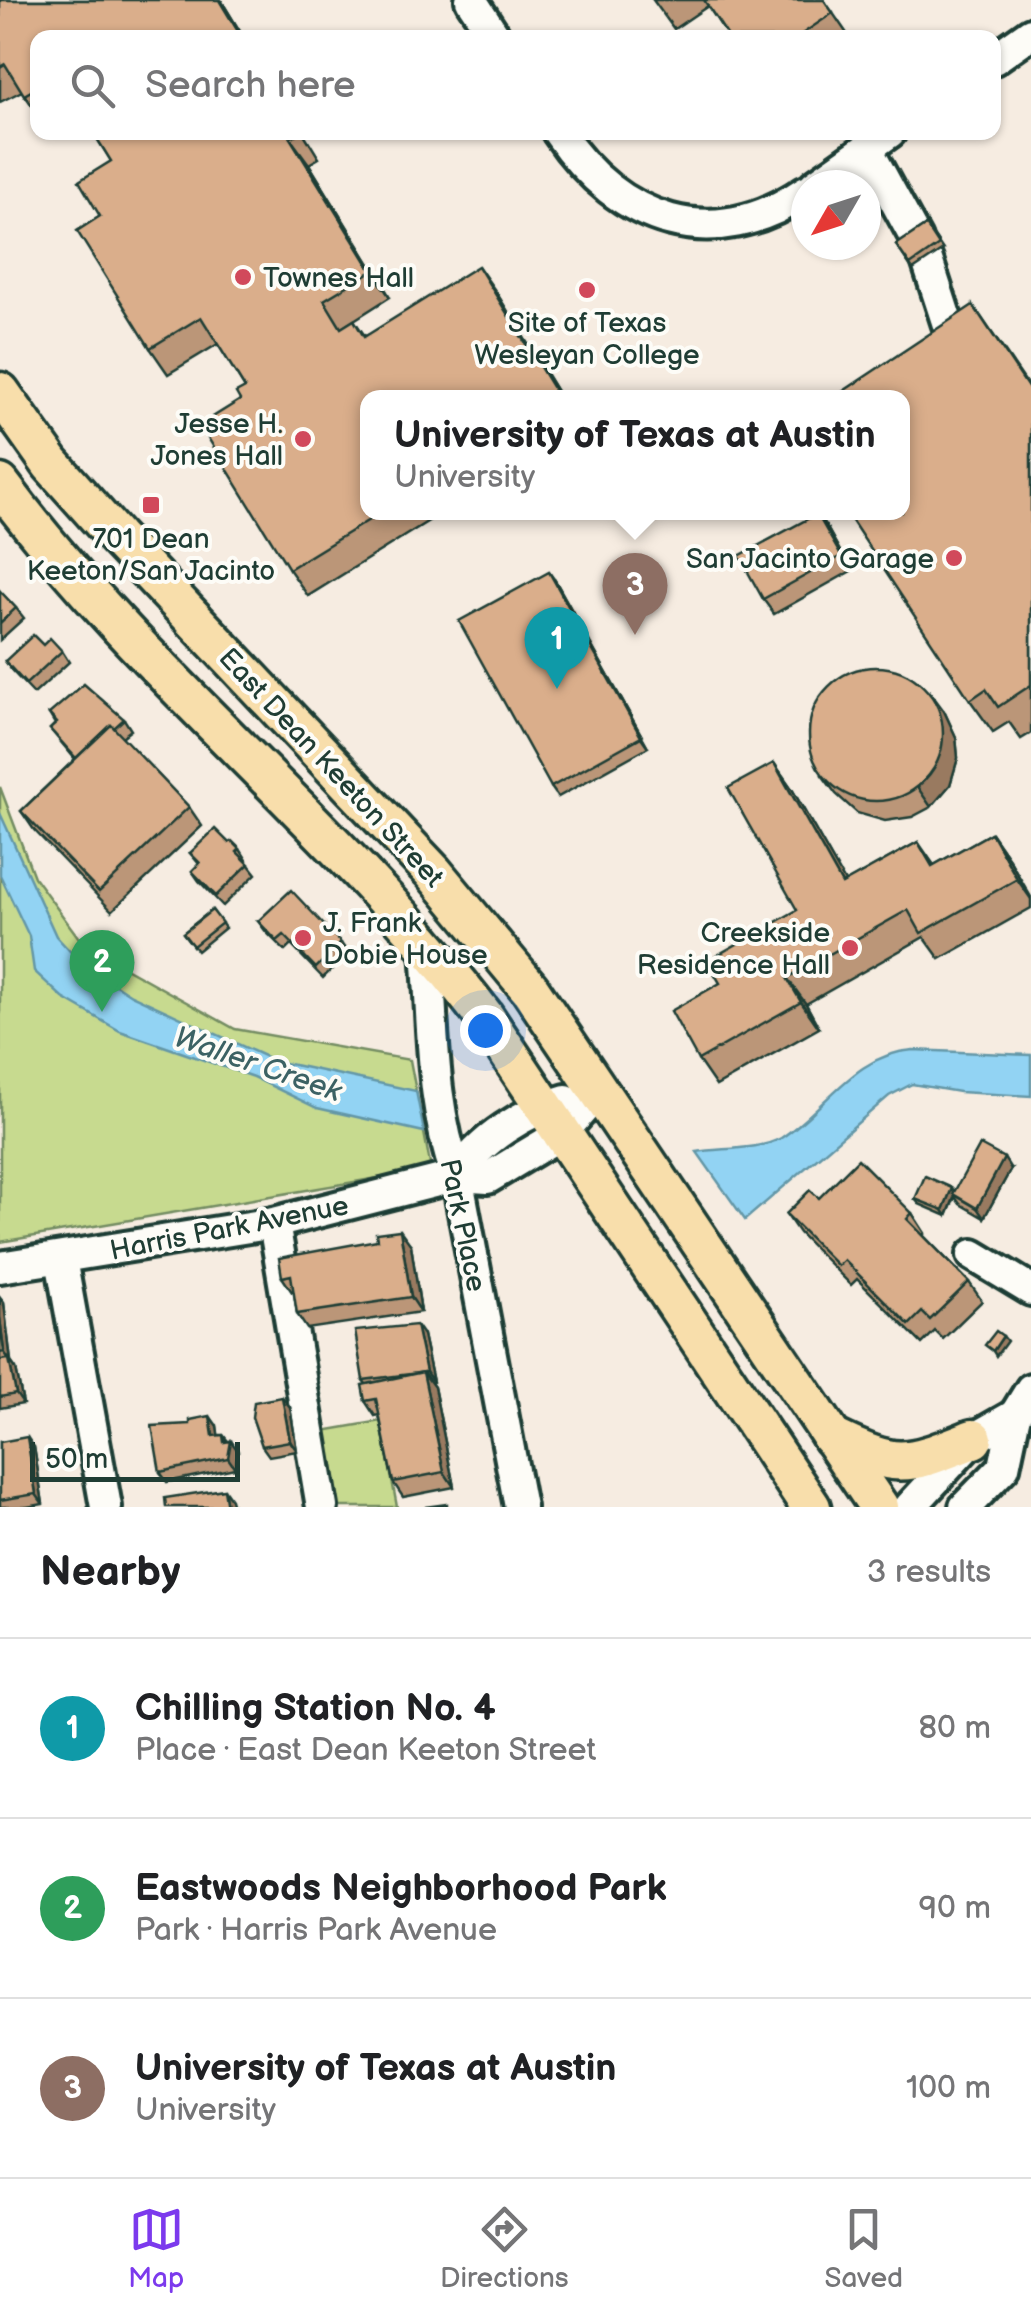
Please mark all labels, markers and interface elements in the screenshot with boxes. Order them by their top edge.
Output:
search box [30,30,1001,140]
icon: search [65,58,120,113]
text: Search here [145,63,356,108]
north arrow [791,170,881,260]
place label: Townes Hall [263,262,414,295]
marker: Townes Hall [232,266,254,288]
marker: Site of Texas Wesleyan College [576,279,598,301]
place label: Site of Texas Wesleyan College [474,307,700,372]
popup [360,390,910,520]
place label: Jesse H. Jones Hall [150,408,283,473]
text: University of Texas at Austin [394,413,876,458]
marker: Jesse H. Jones Hall [292,428,314,450]
text: University [394,458,535,497]
marker: 701 Dean Keeton/San Jacinto [140,494,162,516]
place label: 701 Dean Keeton/San Jacinto [27,523,275,588]
place label: San Jacinto Garage [686,543,934,576]
marker: San Jacinto Garage [943,547,965,569]
pin: 3 [602,552,668,635]
pin: 1 [524,606,590,689]
street label: East Dean Keeton Street [212,642,450,895]
place label: J. Frank Dobie House [323,907,488,972]
place label: Creekside Residence Hall [637,917,830,982]
marker: J. Frank Dobie House [292,927,314,949]
pin: 2 [70,930,134,1012]
marker: Creekside Residence Hall [839,937,861,959]
your location [460,1005,511,1056]
water label: Waller Creek [169,1020,347,1111]
street label: Park Place [432,1156,493,1295]
street label: Harris Park Avenue [107,1189,351,1268]
scale bar [30,1437,240,1482]
text: 50 m [45,1443,108,1476]
text: Nearby [40,1547,180,1598]
text: 3 results [867,1553,991,1592]
text: Chilling Station No. 4 [135,1686,496,1731]
text: 1 [66,1709,79,1748]
text: 80 m [918,1709,991,1748]
text: Place · East Dean Keeton Street [135,1731,596,1770]
text: Eastwoods Neighborhood Park [135,1866,667,1911]
text: 2 [63,1889,82,1928]
text: 90 m [919,1889,991,1928]
text: Park · Harris Park Avenue [135,1911,497,1950]
text: University of Texas at Austin [135,2046,617,2091]
text: 3 [63,2069,82,2108]
text: 100 m [906,2069,991,2108]
text: University [135,2091,276,2130]
tab: Map [128,2202,184,2295]
tab: Directions [440,2202,569,2295]
tab: Saved [825,2202,903,2295]

